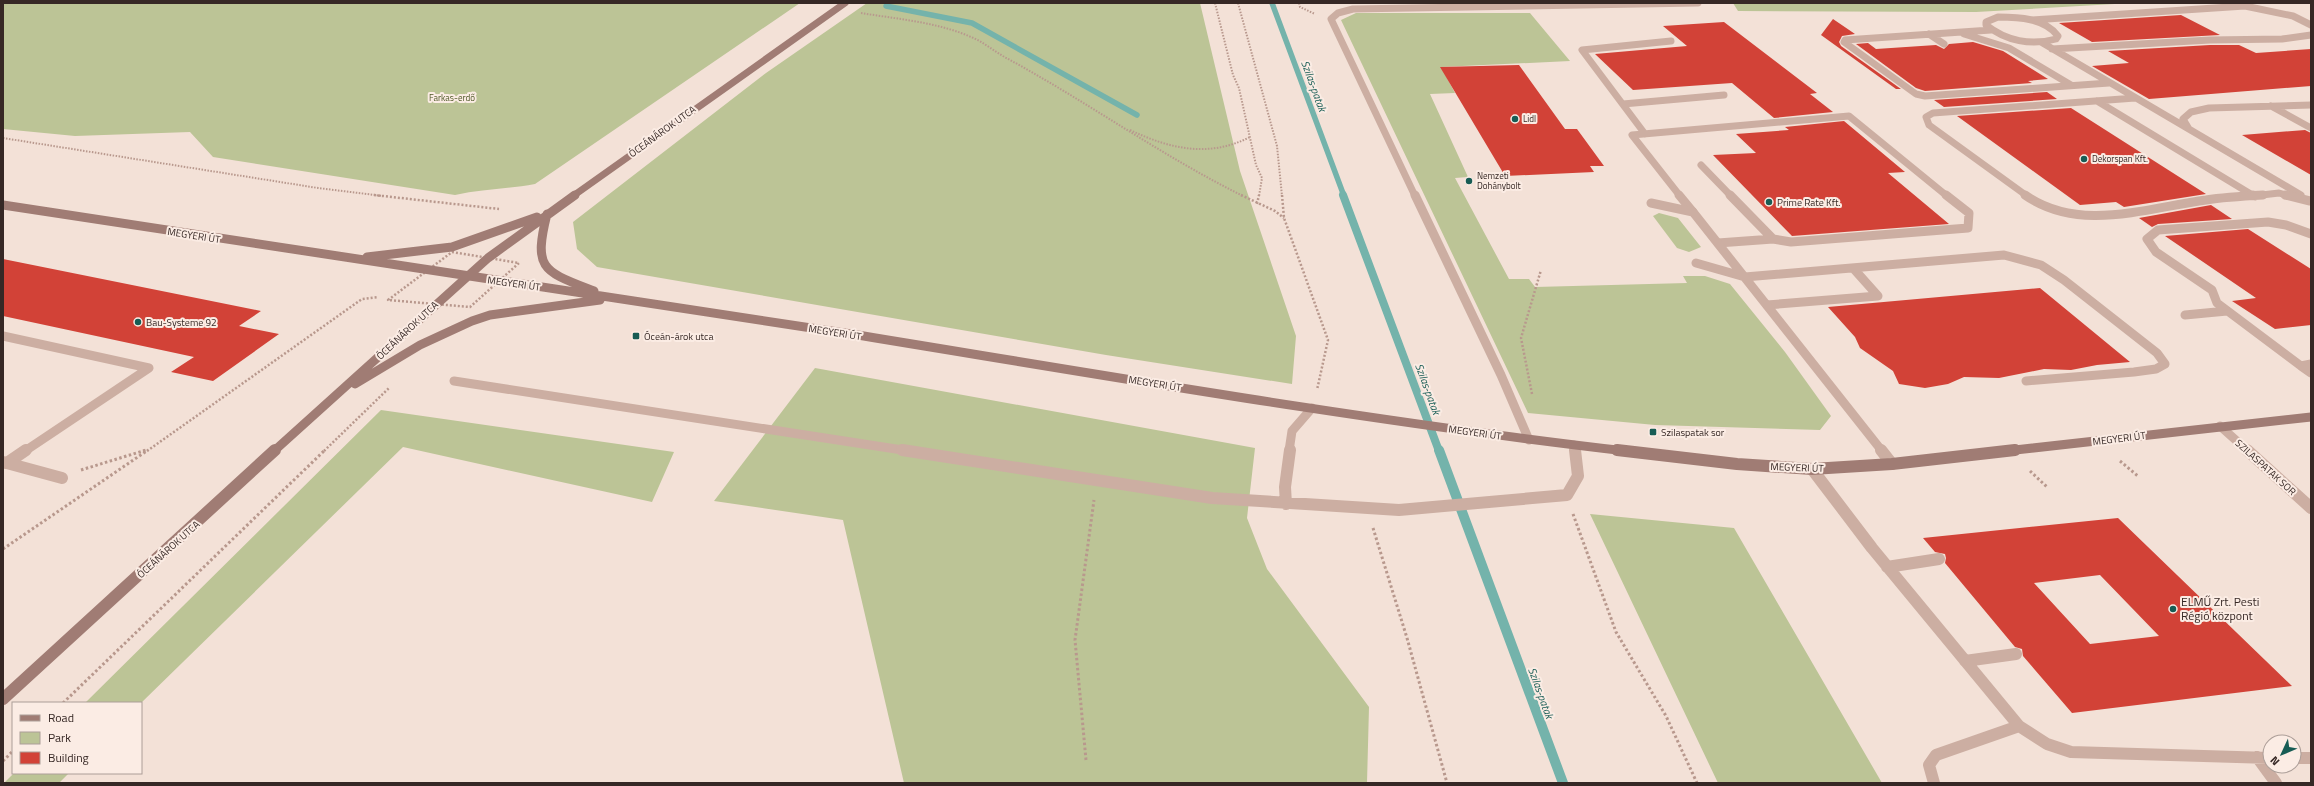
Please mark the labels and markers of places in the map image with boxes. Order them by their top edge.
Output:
place label: Lidl [1523,112,1536,125]
marker: Lidl [1510,114,1520,124]
place label: Dekorspan Kft. [2092,152,2148,165]
marker: Dekorspan Kft. [2079,154,2089,164]
place label: Nemzeti Dohánybolt [1477,169,1522,192]
marker: Nemzeti Dohánybolt [1464,176,1474,186]
place label: Prime Rate Kft. [1777,195,1841,210]
marker: Prime Rate Kft. [1764,197,1774,207]
place label: Bau-Systeme 92 [146,315,217,330]
marker: Bau-Systeme 92 [133,317,143,327]
place label: Óceán-árok utca [644,329,713,344]
marker: Óceán-árok utca [631,331,641,341]
place label: Szilaspatak sor [1661,425,1725,440]
marker: Szilaspatak sor [1648,427,1658,437]
place label: ELMŰ Zrt. Pesti Régió központ [2181,592,2259,625]
marker: ELMŰ Zrt. Pesti Régió központ [2168,604,2178,614]

